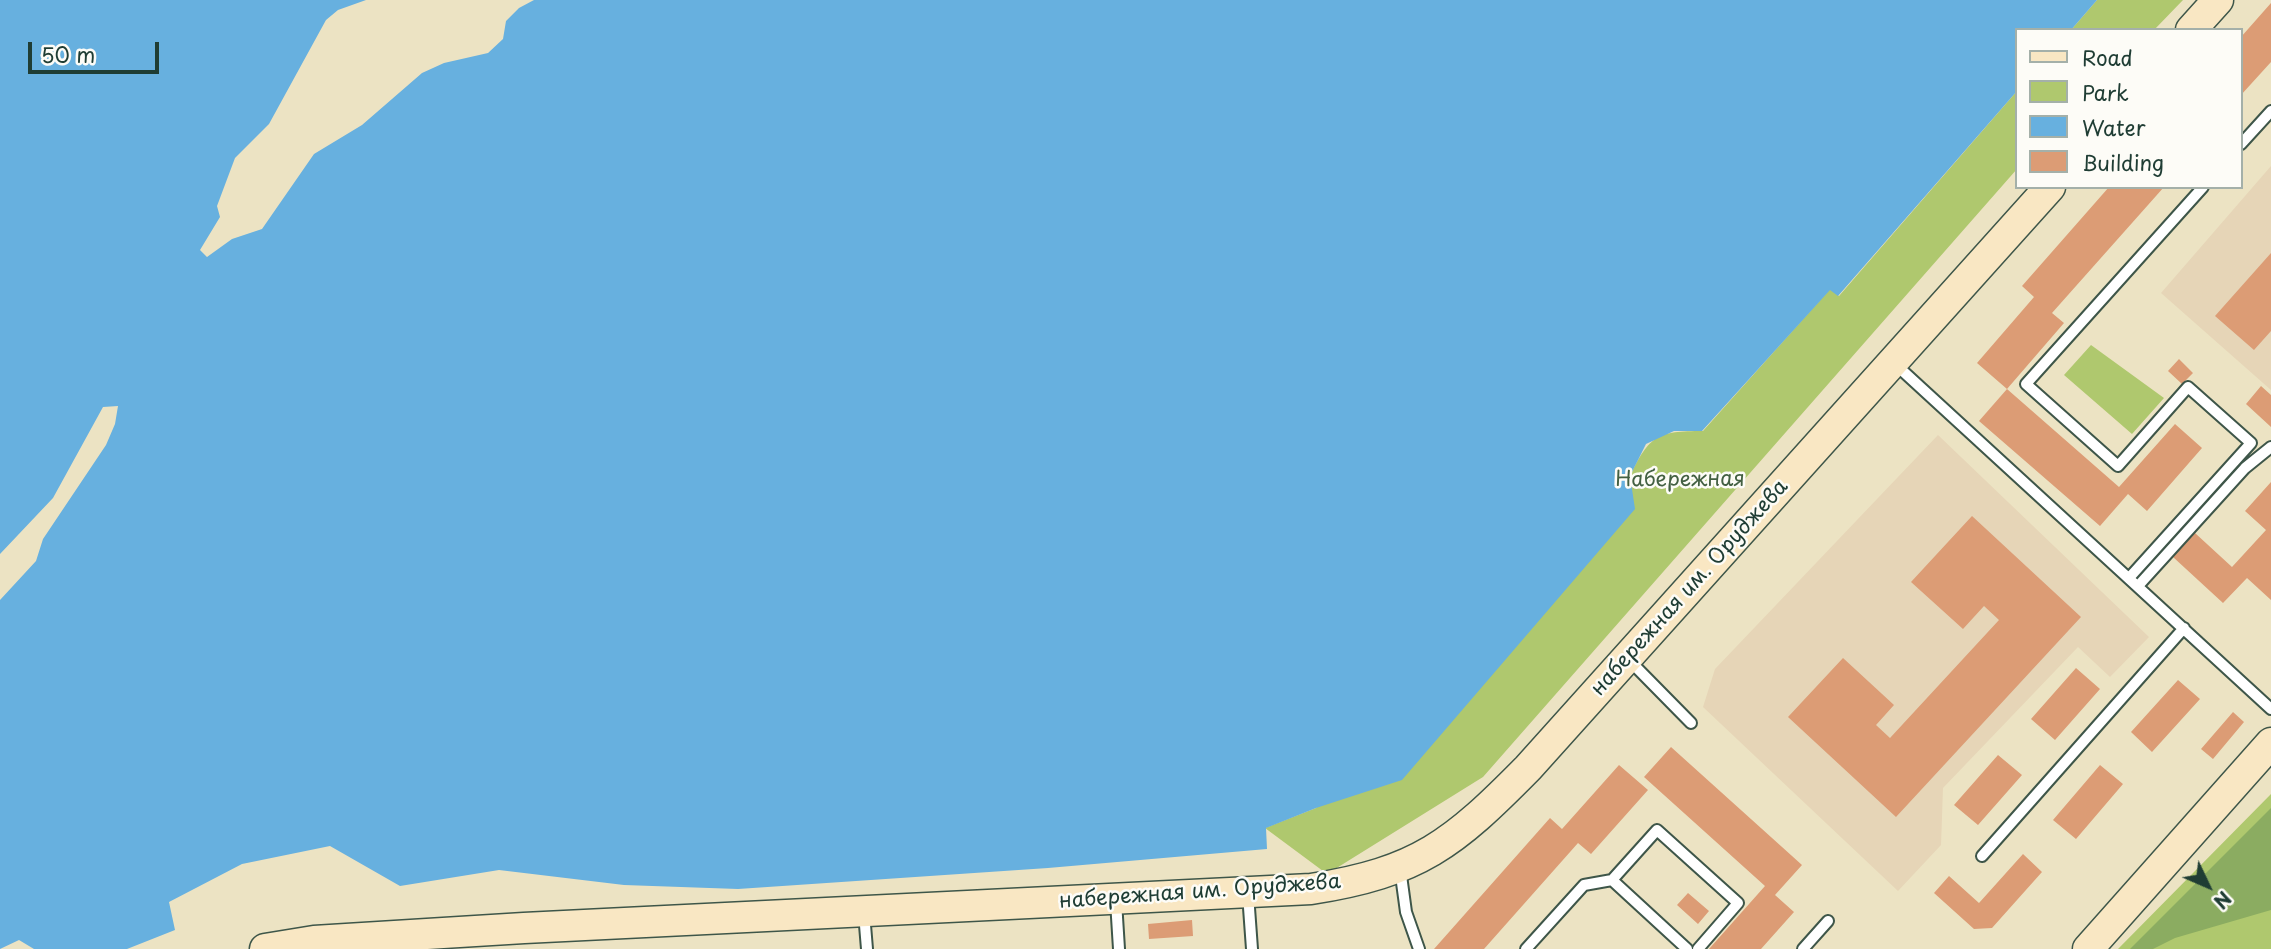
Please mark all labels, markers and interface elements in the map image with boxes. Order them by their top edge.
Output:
scale bar [32,28,163,72]
legend [2016,28,2243,189]
text: 50 m [41,38,95,70]
text: Road [2082,41,2133,73]
text: Park [2082,76,2129,108]
text: Water [2082,111,2145,143]
text: Building [2082,146,2164,178]
park label: Набережная [1615,467,1745,493]
street label: набережная им. Оруджева [1586,475,1794,701]
north arrow [2173,851,2243,921]
street label: набережная им. Оруджева [1058,870,1342,914]
text: N [2208,885,2238,916]

